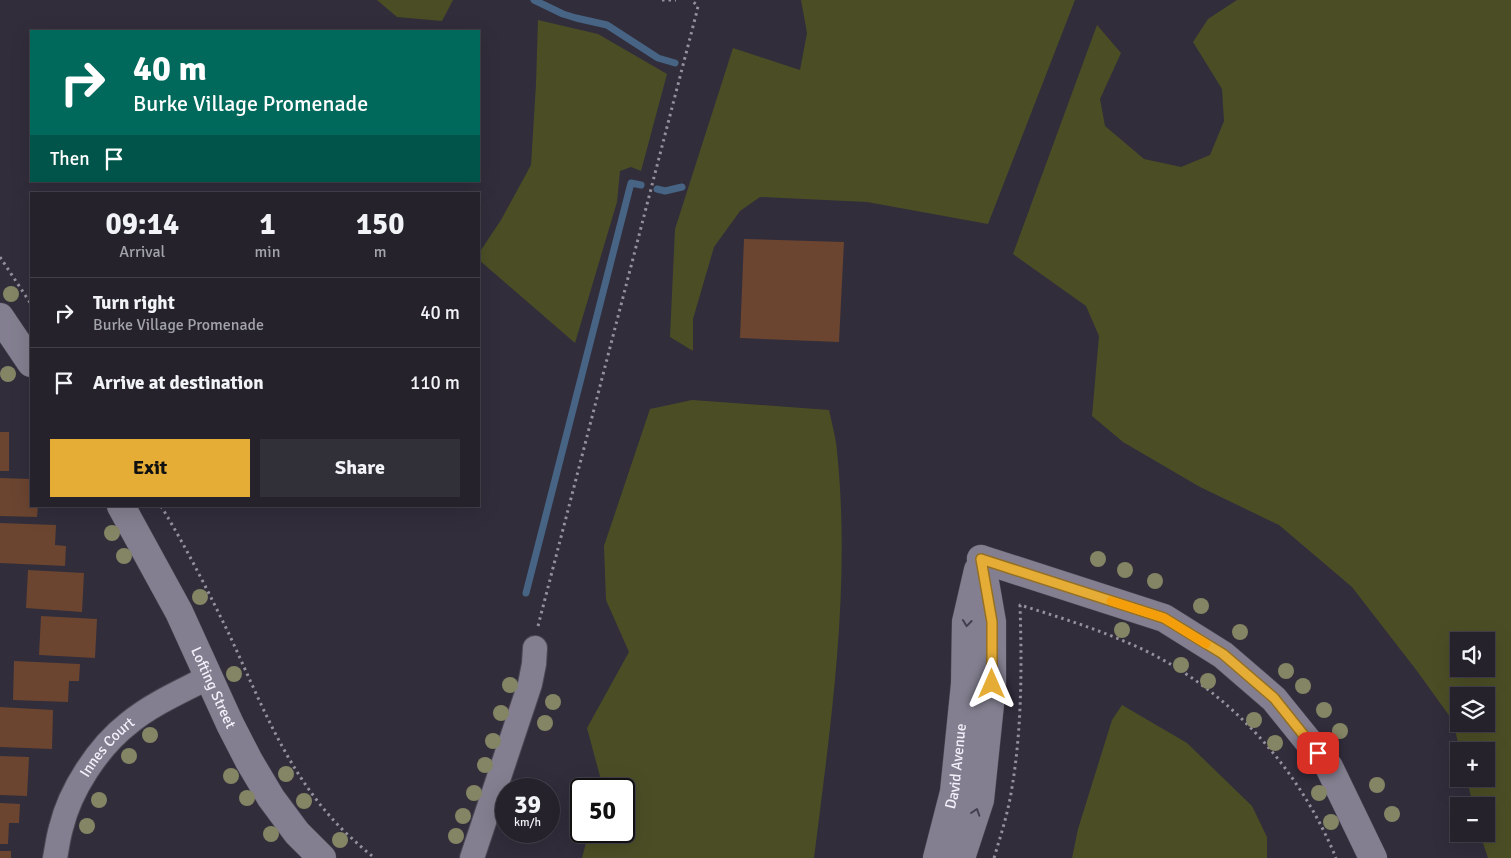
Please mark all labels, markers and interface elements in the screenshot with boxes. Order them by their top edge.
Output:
text: 40 m [133,47,207,90]
icon: right [50,50,115,115]
text: Burke Village Promenade [133,90,368,117]
icon: arrive [100,145,128,173]
text: Then [50,147,90,171]
text: 09:14 [105,206,179,243]
text: 1 [259,206,276,243]
text: 150 [356,206,404,243]
text: Arrival [119,242,165,262]
text: min [255,242,280,262]
text: m [374,242,387,262]
text: Turn right [93,291,175,315]
icon: right [50,299,78,327]
text: 40 m [420,301,460,325]
text: Burke Village Promenade [93,315,264,335]
icon: arrive [50,369,78,397]
text: Arrive at destination [93,371,264,395]
text: 110 m [410,371,460,395]
button: Exit [50,439,250,497]
button: Share [260,439,460,497]
one-way arrow [962,620,973,628]
map controls [1450,632,1495,842]
button: sound [1450,632,1495,677]
street label: Lofting Street [187,644,240,732]
position arrow [965,657,1017,709]
button: layers [1450,687,1495,732]
street label: Innes Court [76,713,138,780]
street label: David Avenue [941,723,970,811]
pin [1297,732,1339,774]
icon: arrive [1304,739,1332,767]
button: + [1450,742,1495,787]
speed limit sign: 50 [570,778,635,843]
text: 39 [514,789,541,820]
button: − [1450,797,1495,842]
one-way arrow [970,808,980,816]
text: km/h [514,815,541,830]

